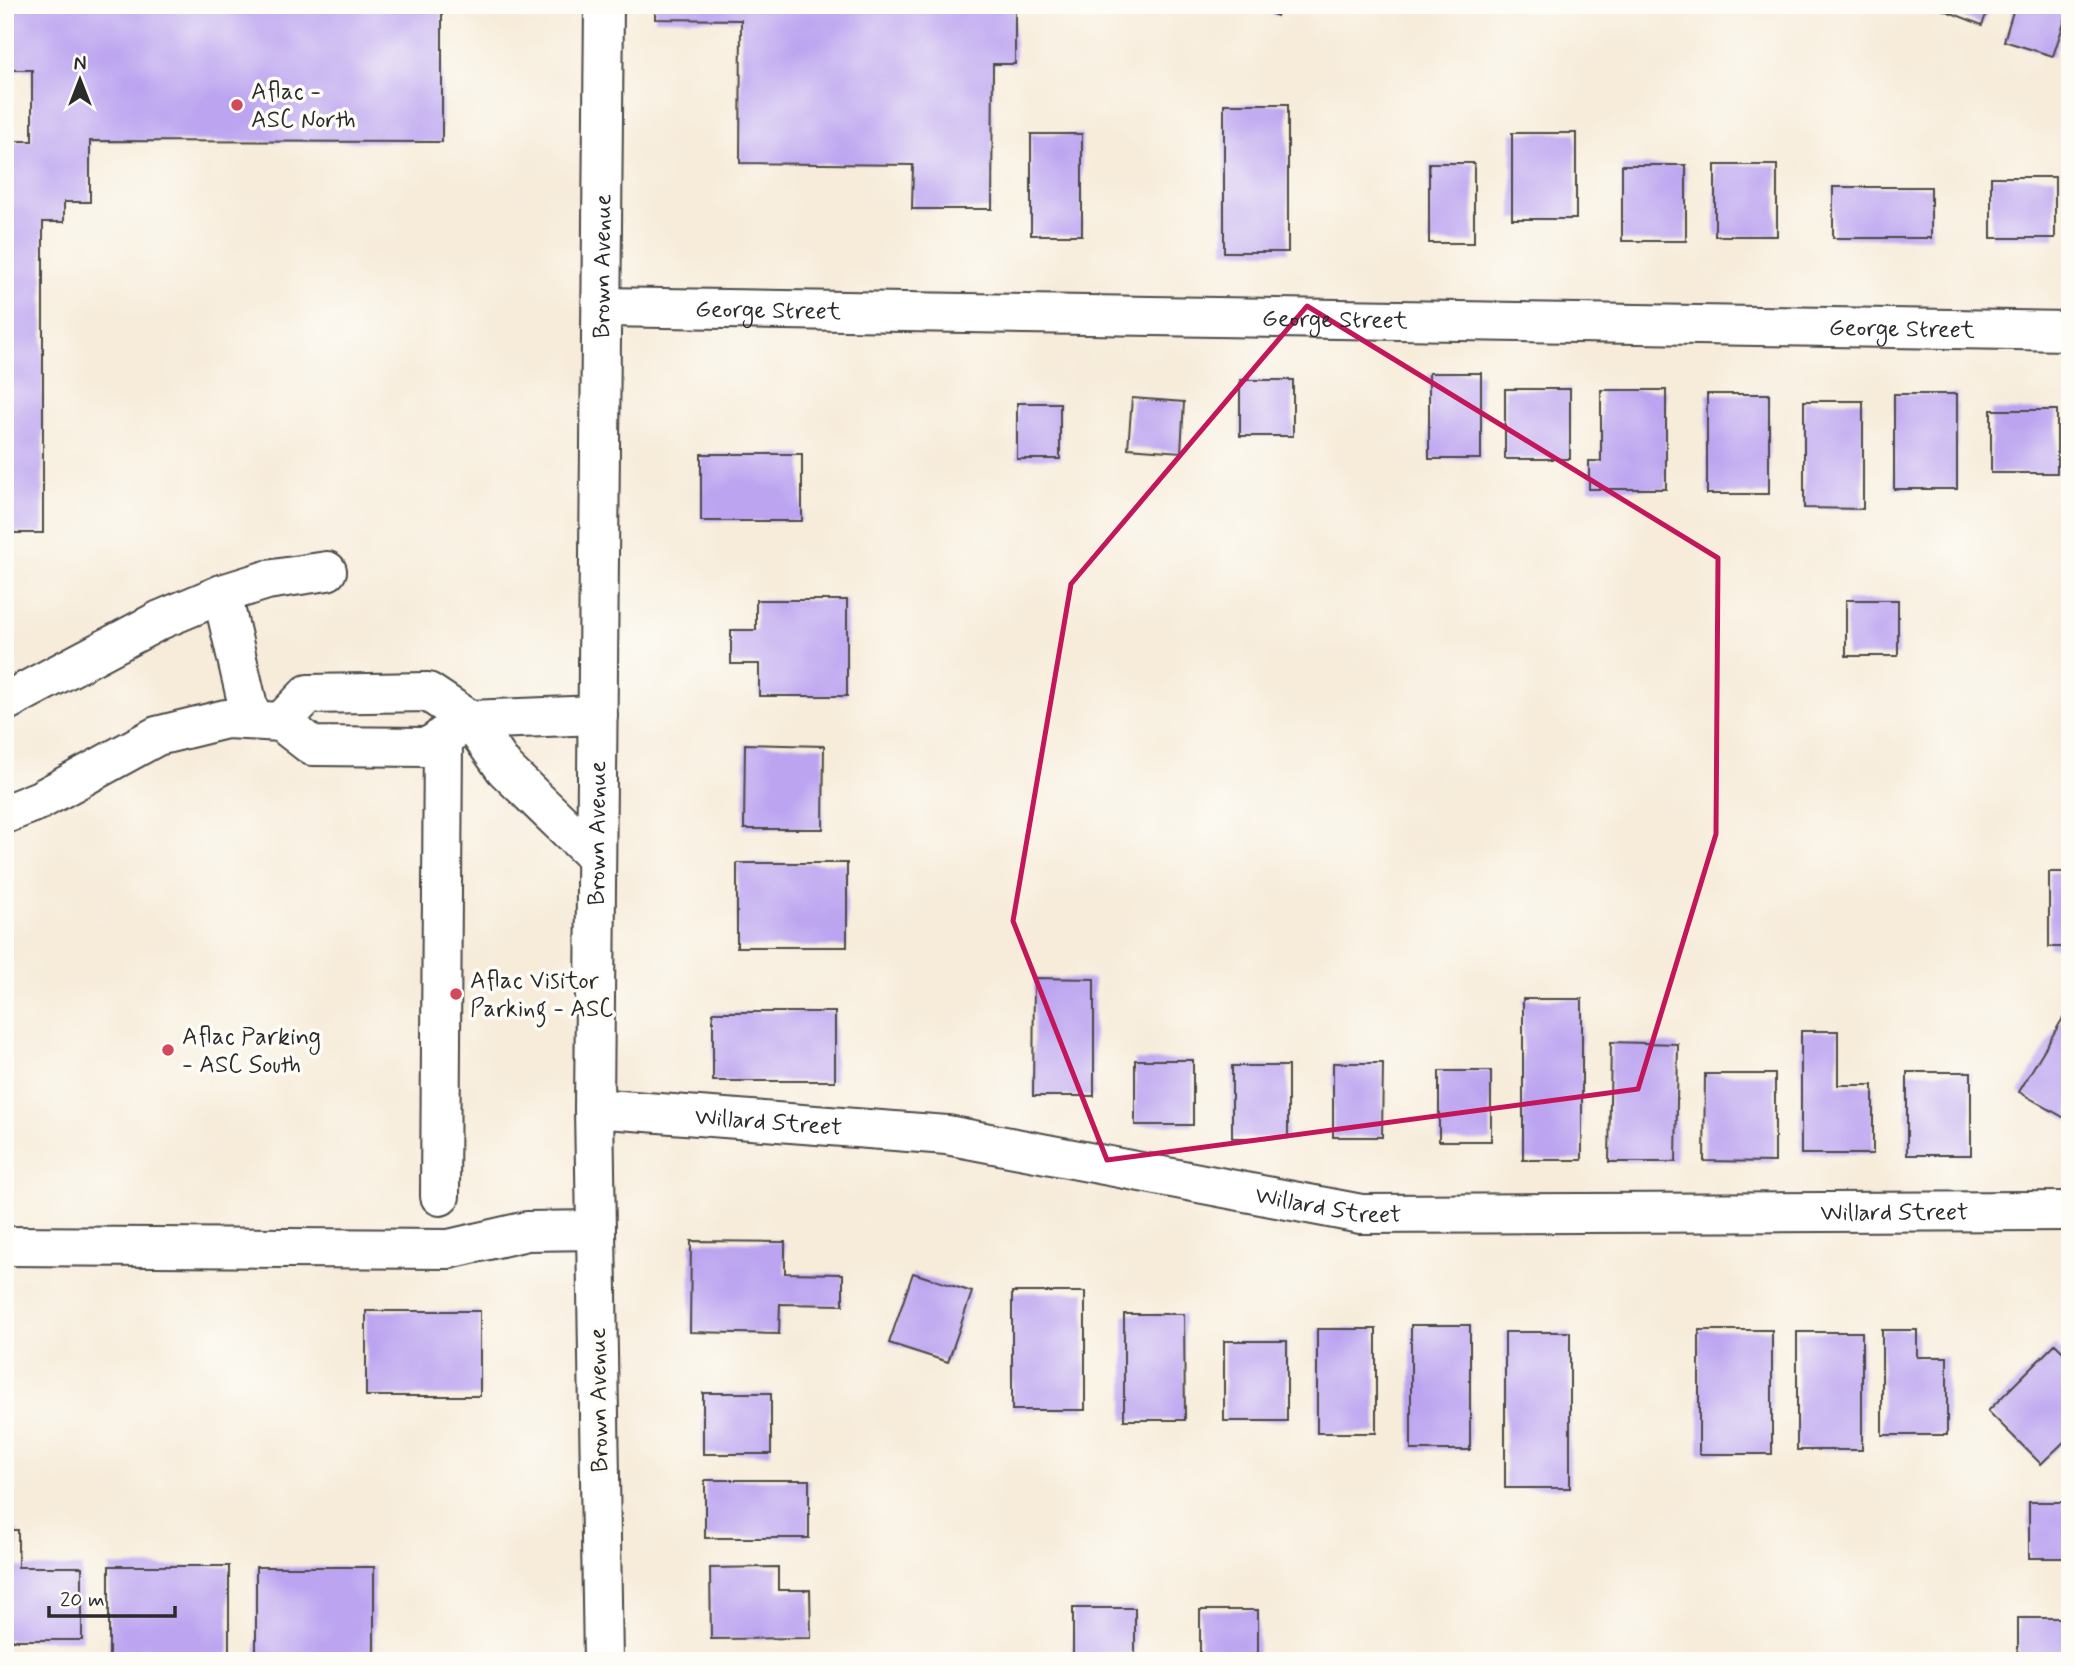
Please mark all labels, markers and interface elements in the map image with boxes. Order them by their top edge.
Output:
north arrow [46,46,116,116]
text: N [74,52,86,77]
place label: Aflac - ASC North [251,77,356,136]
marker: Aflac - ASC North [229,97,245,113]
street label: Brown Avenue [587,193,619,339]
street label: George Street [695,295,841,328]
street label: George Street [1262,304,1408,338]
street label: George Street [1829,313,1975,347]
street label: Brown Avenue [582,760,614,906]
place label: Aflac Visitor Parking - ASC [470,966,613,1028]
marker: Aflac Visitor Parking - ASC [448,986,464,1002]
place label: Aflac Parking - ASC South [182,1022,321,1081]
marker: Aflac Parking - ASC South [160,1042,176,1058]
street label: Willard Street [693,1102,843,1144]
street label: Willard Street [1252,1180,1401,1231]
street label: Willard Street [1821,1197,1968,1229]
street label: Brown Avenue [583,1327,616,1473]
scale bar [49,1575,175,1619]
text: 20 m [60,1586,105,1614]

